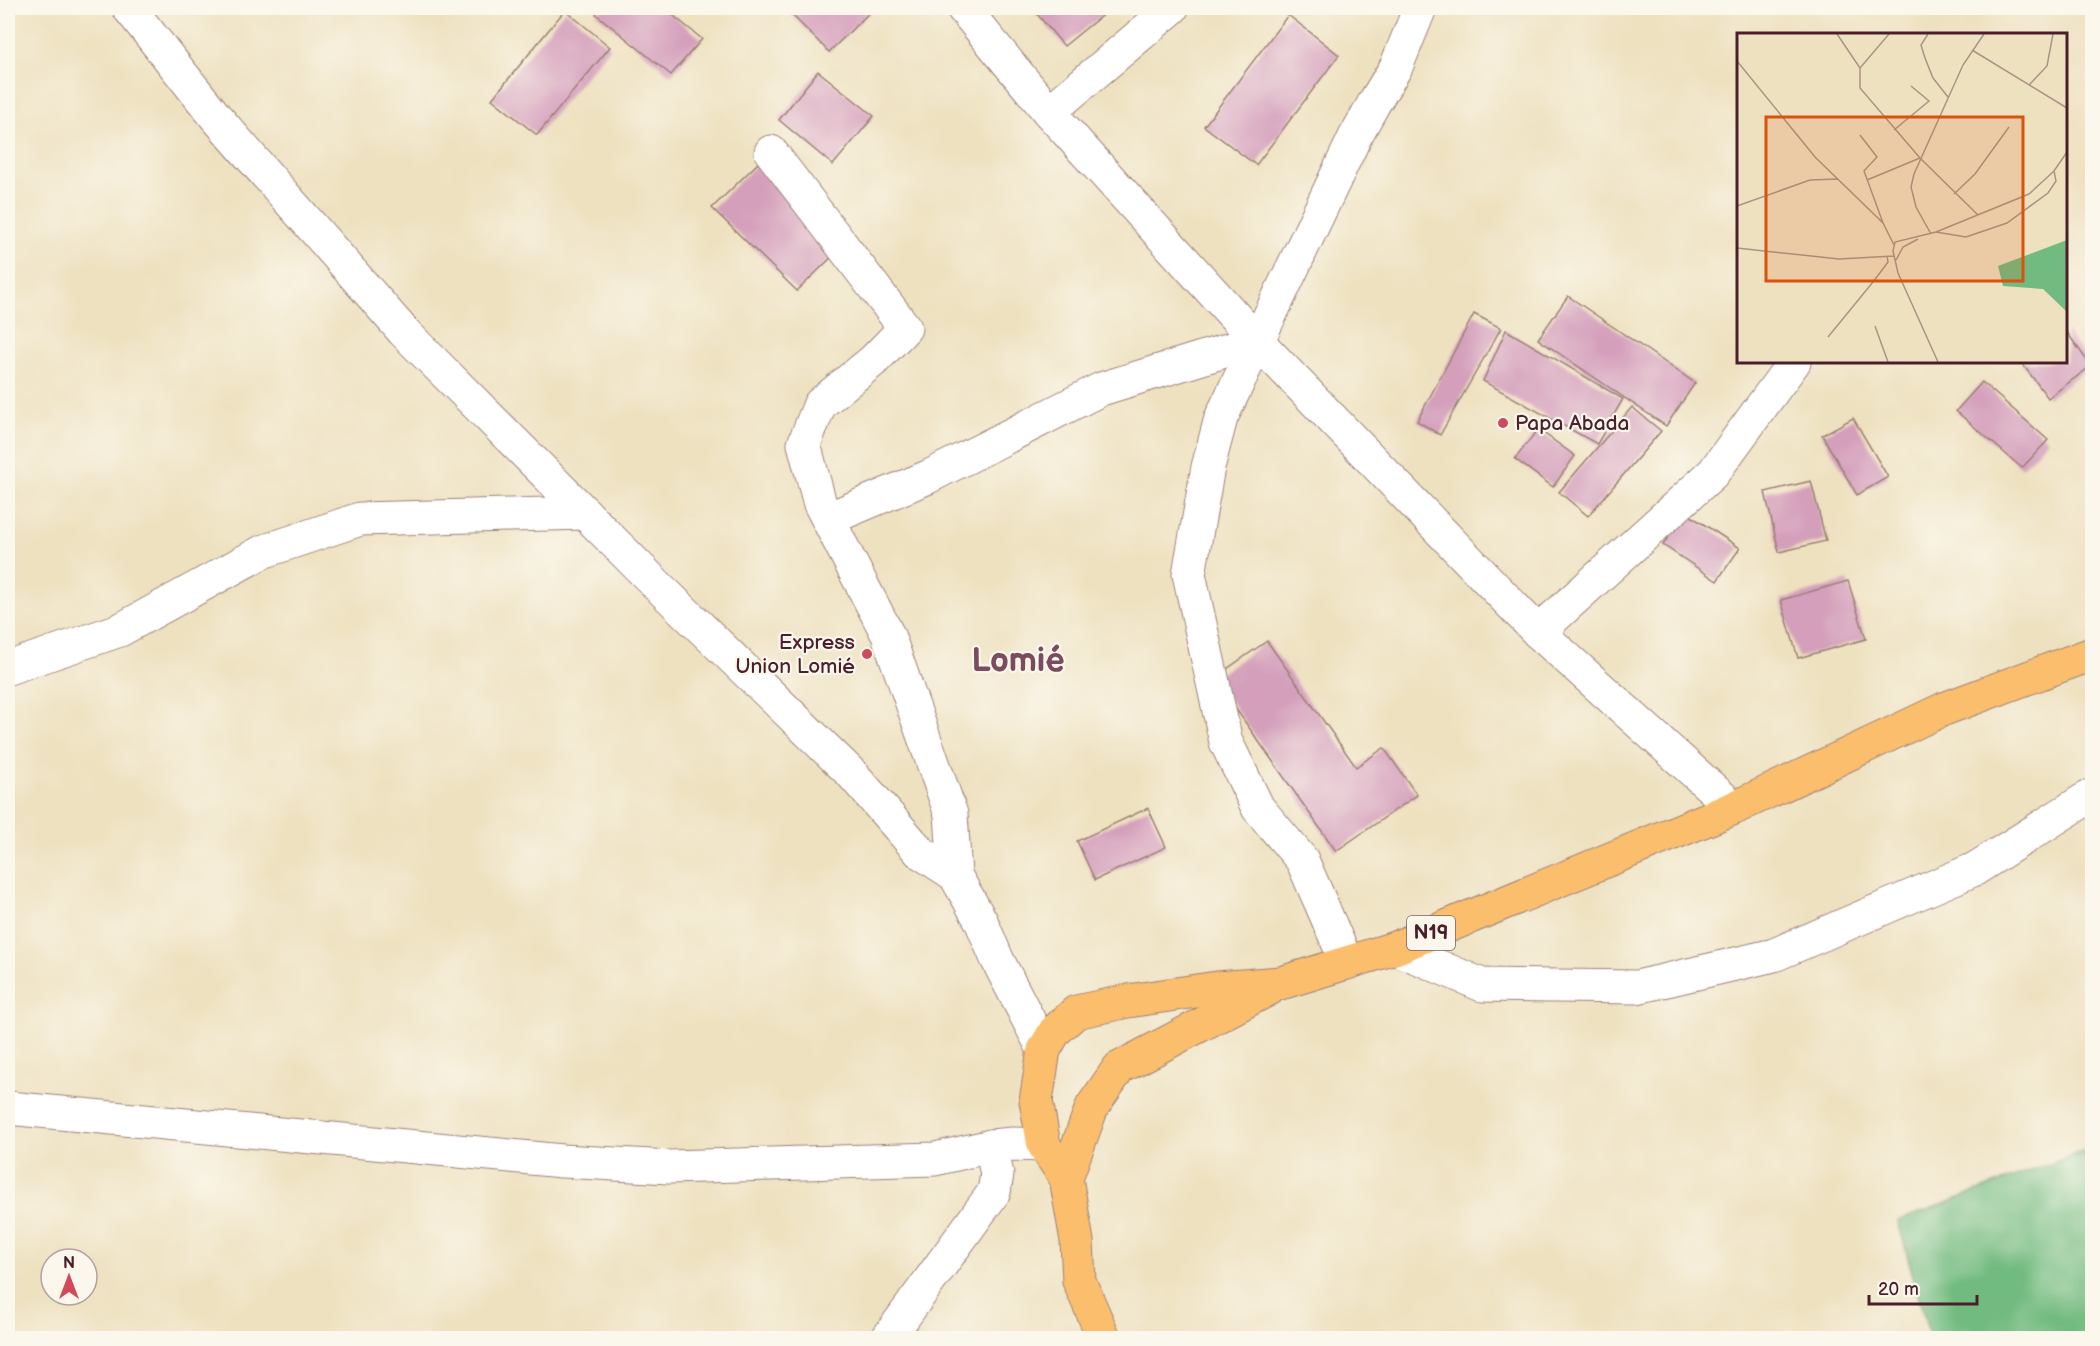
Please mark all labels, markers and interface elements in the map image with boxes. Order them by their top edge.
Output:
inset map [1737,33,2067,363]
place label: Papa Abada [1515,411,1629,436]
marker: Papa Abada [1496,416,1510,430]
place label: Express Union Lomié [735,630,855,679]
district label: Lomié [971,641,1065,681]
marker: Express Union Lomié [860,647,874,661]
road number: N19 [1407,916,1455,950]
north arrow [39,1247,99,1307]
text: N [63,1254,75,1273]
scale bar [1869,1268,1977,1306]
text: 20 m [1878,1279,1919,1300]

